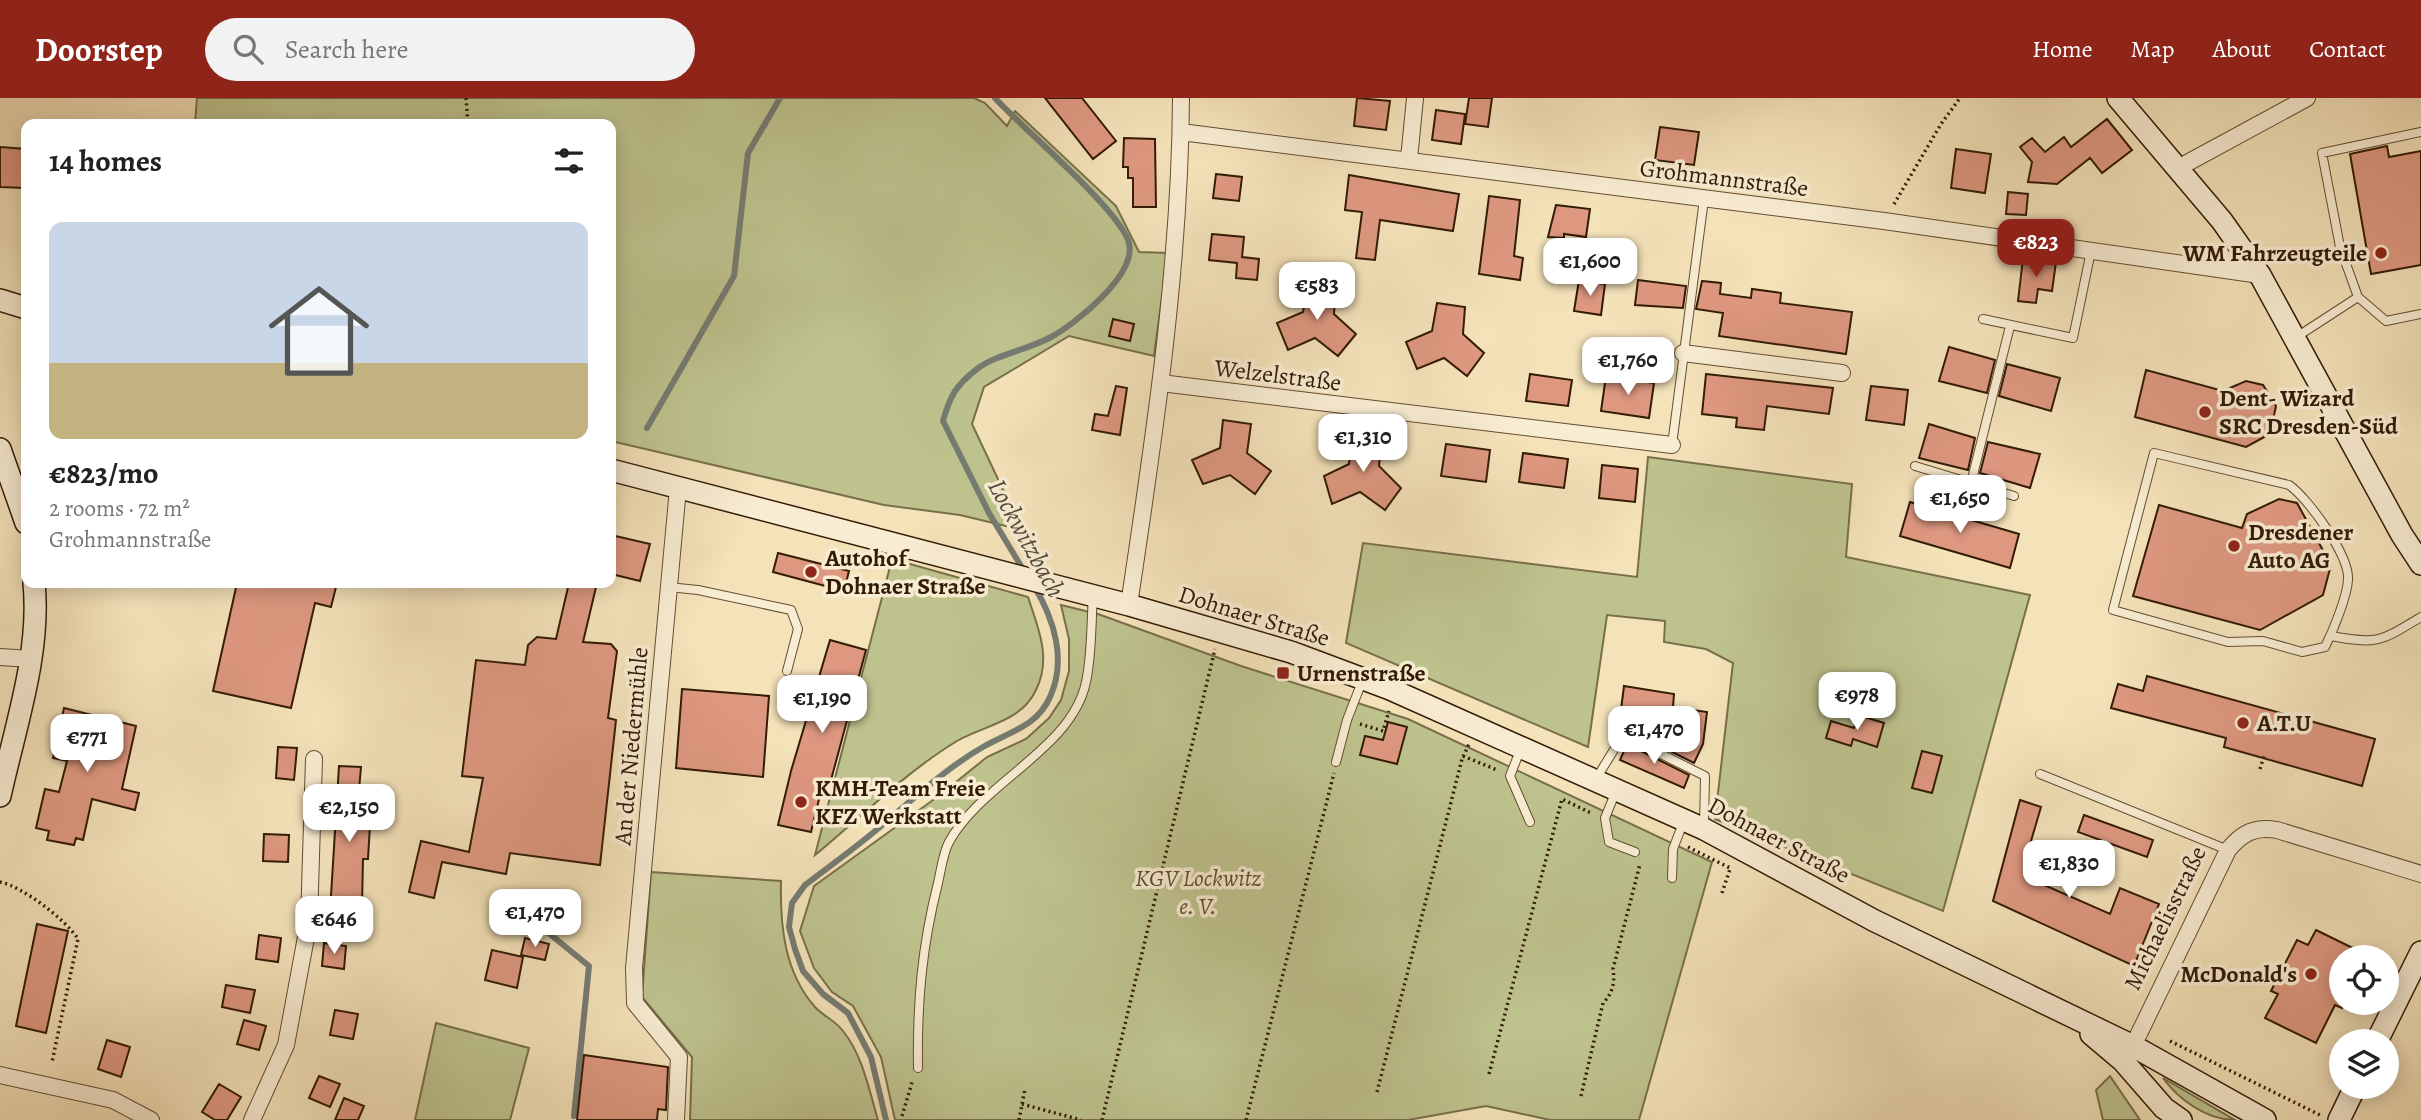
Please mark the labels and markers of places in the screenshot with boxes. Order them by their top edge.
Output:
pin: €823 [1995,220,2077,279]
place label: WM Fahrzeugteile [2182,237,2367,269]
pin: €1,600 [1533,238,1647,298]
marker: WM Fahrzeugteile [2373,245,2389,261]
pin: €583 [1276,262,1358,322]
pin: €1,760 [1571,338,1685,397]
place label: Dent- Wizard SRC Dresden-Süd [2219,382,2398,442]
marker: Dent- Wizard SRC Dresden-Süd [2197,404,2213,420]
pin: €1,310 [1306,414,1420,474]
pin: €1,650 [1903,476,2017,535]
place label: Dresdener Auto AG [2247,516,2354,576]
marker: Dresdener Auto AG [2226,538,2242,554]
place label: Autohof Dohnaer Straße [824,542,986,602]
marker: Autohof Dohnaer Straße [803,564,819,580]
place label: Urnenstraße [1297,657,1426,689]
marker: Urnenstraße [1275,665,1291,681]
pin: €978 [1816,672,1898,732]
pin: €1,190 [765,676,879,735]
pin: €1,470 [1597,706,1711,766]
place label: A.T.U [2256,707,2311,739]
pin: €771 [46,714,128,774]
marker: A.T.U [2235,715,2251,731]
place label: KMH-Team Freie KFZ Werkstatt [815,772,986,832]
pin: €2,150 [292,784,406,844]
marker: KMH-Team Freie KFZ Werkstatt [793,794,809,810]
pin: €1,830 [2012,840,2126,900]
pin: €1,470 [478,890,592,949]
pin: €646 [293,896,375,956]
place label: McDonald's [2180,958,2297,990]
marker: McDonald's [2303,966,2319,982]

